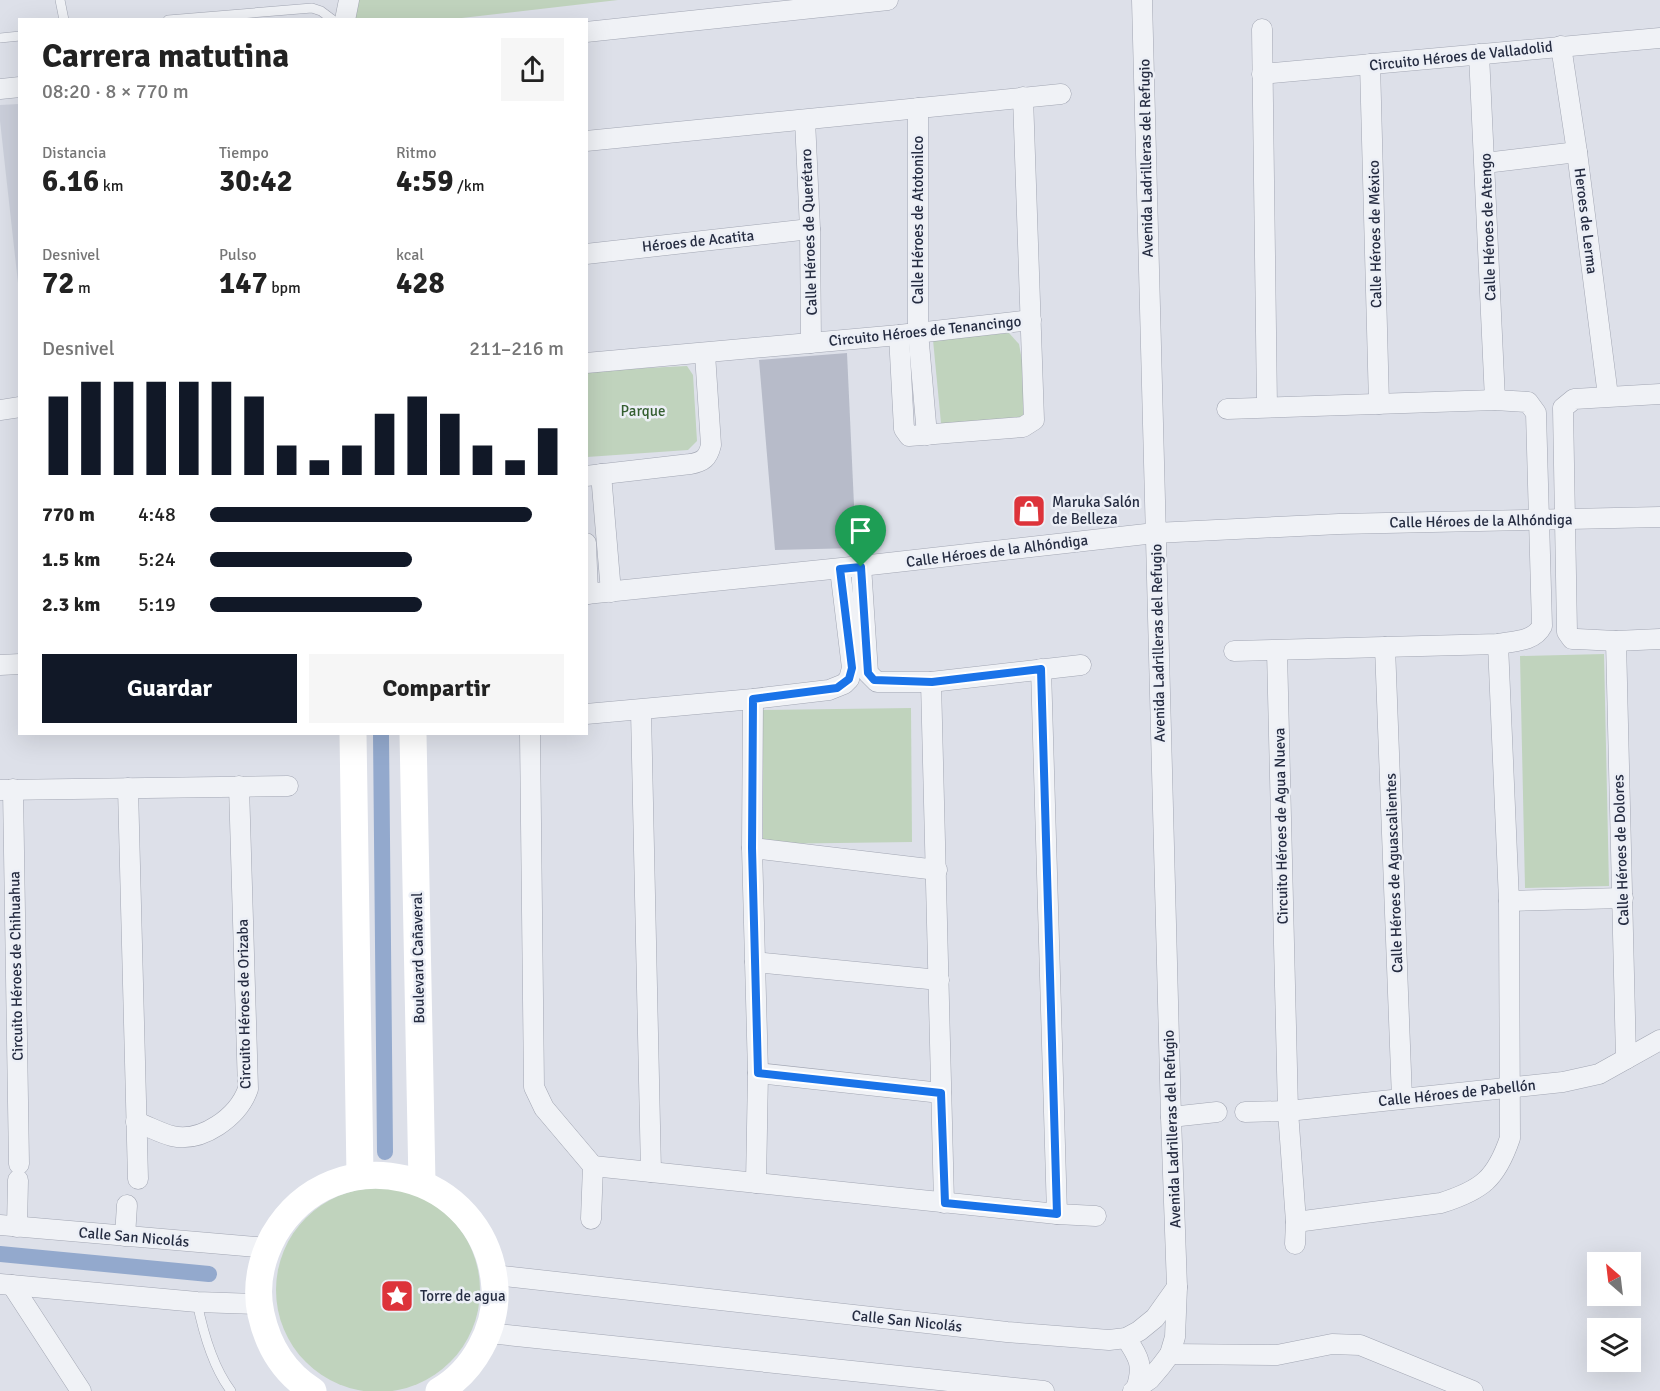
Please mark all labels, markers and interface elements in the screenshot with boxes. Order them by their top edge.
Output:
text: Carrera matutina [42,36,289,77]
street label: Circuito Héroes de Valladolid [1368,37,1554,75]
button: share [501,38,564,101]
street label: Avenida Ladrilleras del Refugio [1135,58,1157,257]
text: 08:20 · 8 × 770 m [42,79,189,104]
street label: Calle Héroes de Atotonilco [909,136,927,304]
text: Distancia [42,143,106,163]
text: Tiempo [219,143,269,163]
text: Ritmo [396,143,437,163]
street label: Calle Héroes de Querétaro [797,148,821,316]
street label: Calle Héroes de Atengo [1476,152,1500,301]
street label: Calle Héroes de México [1365,160,1385,308]
text: 6.16 [42,163,99,200]
text: 30:42 [219,163,293,200]
text: 4:59 [396,163,453,200]
street label: Heroes de Lerma [1571,167,1601,275]
text: km [99,176,124,196]
text: /km [453,176,485,196]
street label: Héroes de Acatita [641,226,755,256]
text: Desnivel [42,245,100,265]
text: Pulso [219,245,257,265]
text: kcal [396,245,424,265]
text: 72 [42,265,74,302]
text: 147 [219,265,268,302]
text: 428 [396,265,445,302]
text: m [74,278,91,298]
text: bpm [268,278,301,298]
street label: Circuito Héroes de Tenancingo [828,312,1022,350]
text: Desnivel [42,336,115,361]
text: 211–216 m [469,336,564,361]
park label: Parque [621,402,665,420]
shop icon: Maruka Salón de Belleza [1011,493,1047,529]
place label: Maruka Salón de Belleza [1052,493,1140,528]
text: 770 m [42,502,95,527]
text: 4:48 [138,502,176,527]
pin [835,505,886,567]
street label: Calle Héroes de la Alhóndiga [1389,510,1573,532]
icon: arrive [844,514,877,547]
street label: Calle Héroes de la Alhóndiga [905,531,1089,571]
street label: Avenida Ladrilleras del Refugio [1147,543,1169,742]
text: 1.5 km [42,547,100,572]
text: 5:24 [138,547,176,572]
text: 2.3 km [42,592,100,617]
text: 5:19 [138,592,176,617]
button: Guardar [42,654,297,723]
button: Compartir [309,654,564,723]
street label: Circuito Héroes de Agua Nueva [1270,727,1292,925]
street label: Calle Héroes de Aguascalientes [1382,772,1406,973]
street label: Calle Héroes de Dolores [1609,774,1633,926]
street label: Circuito Héroes de Chihuahua [5,871,27,1061]
street label: Boulevard Cañaveral [408,892,428,1024]
street label: Circuito Héroes de Orizaba [234,919,254,1089]
street label: Avenida Ladrilleras del Refugio [1160,1029,1184,1229]
street label: Calle Héroes de Pabellón [1377,1076,1537,1110]
street label: Calle San Nicolás [78,1223,190,1251]
north arrow [1587,1252,1641,1306]
map controls [1587,1252,1641,1372]
place icon: Torre de agua [379,1278,415,1314]
place label: Torre de agua [420,1287,506,1305]
street label: Calle San Nicolás [851,1306,964,1336]
button: layers [1587,1318,1641,1372]

